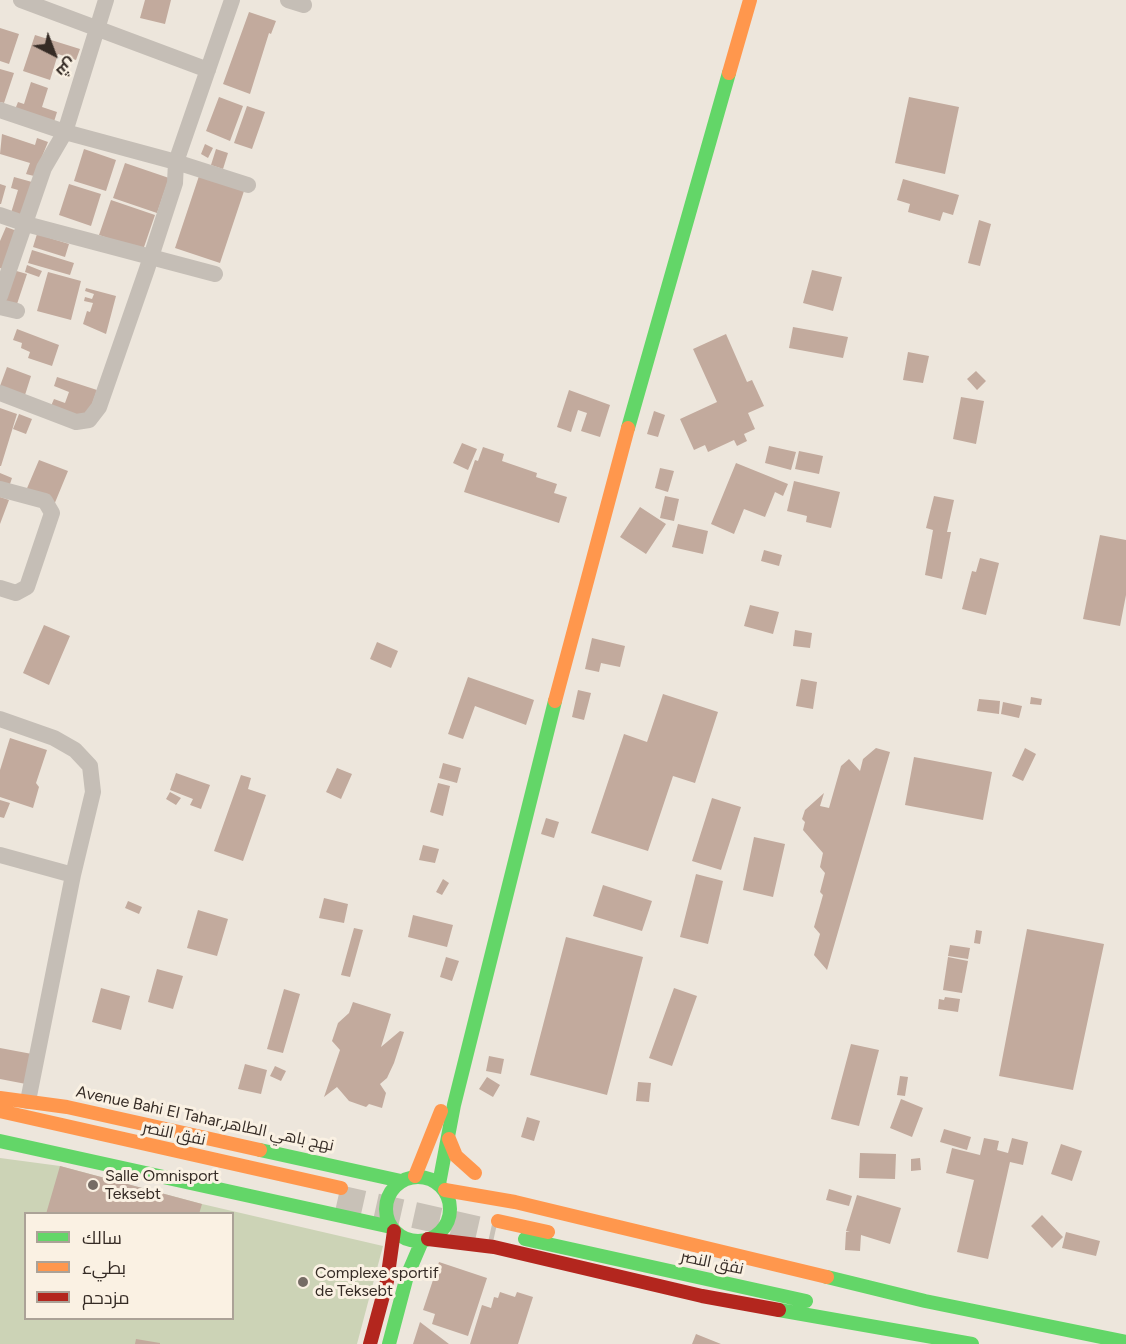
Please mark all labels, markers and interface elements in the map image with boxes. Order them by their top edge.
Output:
north arrow [24,24,84,84]
text: ش [52,54,80,82]
street label: Avenue Bahi El Tahar,نهج باهي الطاهر [74,1082,336,1156]
street label: نفق النصر [141,1118,207,1150]
place label: Salle Omnisport Teksebt [105,1166,219,1204]
marker: Salle Omnisport Teksebt [86,1178,100,1192]
legend [24,1212,234,1320]
text: سالك [82,1227,122,1249]
street label: نفق النصر [679,1247,745,1279]
text: بطيء [82,1257,126,1279]
place label: Complexe sportif de Teksebt [315,1263,439,1301]
marker: Complexe sportif de Teksebt [296,1275,310,1289]
text: مزدحم [82,1287,130,1309]

